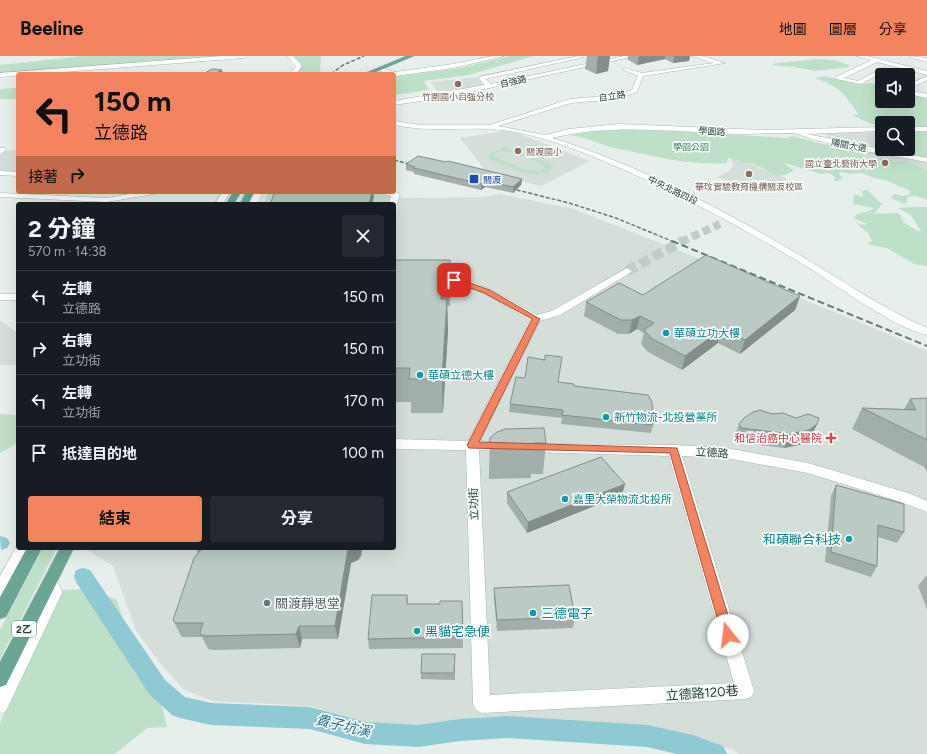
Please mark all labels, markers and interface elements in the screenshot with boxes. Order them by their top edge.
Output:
text: Beeline [20,17,84,40]
text: 地圖 [779,21,807,38]
text: 圖層 [829,21,857,38]
text: 分享 [879,21,907,38]
map controls [875,68,915,156]
button: sound [875,68,915,108]
street label: 自強路 [499,73,527,89]
marker: 竹圍國小自強分校 [453,79,463,89]
text: 150 m [94,84,171,118]
icon: left [28,88,80,140]
street label: 自立路 [598,89,626,103]
place label: 竹圍國小自強分校 [422,91,495,102]
button: search [875,116,915,156]
text: 立德路 [94,122,148,144]
street label: 學園路 [698,125,726,137]
street label: 陽關大道 [830,136,868,154]
park label: 學園公園 [673,141,709,152]
marker: 關渡國小 [513,146,523,156]
place label: 關渡國小 [526,146,562,157]
place label: 國立臺北藝術大學 [805,158,877,169]
marker: 國立臺北藝術大學 [880,158,890,168]
icon: right [66,164,88,186]
text: 接著 [28,168,58,186]
marker: 華玟實驗教育機構關汳校區 [744,169,754,179]
marker: 關渡 [468,173,480,185]
street label: 中央北路四段 [646,173,700,207]
place label: 關渡 [483,174,501,185]
place label: 華玟實驗教育機構關汳校區 [695,181,803,192]
text: 2 分鐘 [28,214,96,243]
button: close [342,215,384,257]
text: 570 m · 14:38 [28,244,107,259]
pin [437,263,471,297]
icon: arrive [443,269,465,291]
text: 左轉 [62,280,92,298]
icon: left [28,286,50,308]
text: 150 m [343,288,384,306]
text: 立德路 [62,301,101,316]
place label: 華碩立功大樓 [674,327,740,340]
marker: 華碩立功大樓 [661,328,671,338]
text: 右轉 [62,332,92,350]
icon: right [28,338,50,360]
text: 150 m [343,340,384,358]
text: 立功街 [62,353,101,368]
place label: 華碩立德大樓 [428,369,494,382]
marker: 華碩立德大樓 [415,370,425,380]
text: 左轉 [62,384,92,402]
icon: left [28,390,50,412]
text: 170 m [344,392,384,410]
text: 立功街 [62,405,101,420]
place label: 新竹物流-北投營業所 [614,411,718,424]
marker: 新竹物流-北投營業所 [601,412,611,422]
place label: 和信治癌中心醫院 [734,432,822,445]
marker: 和信治癌中心醫院 [825,432,837,444]
icon: arrive [28,442,50,464]
text: 100 m [342,444,384,462]
text: 抵達目的地 [62,445,137,463]
street label: 立德路 [695,445,729,461]
street label: 立功街 [467,487,481,521]
place label: 嘉里大榮物流北投所 [573,493,672,506]
marker: 嘉里大榮物流北投所 [560,494,570,504]
button: 結束 [28,496,202,542]
button: 分享 [210,496,384,542]
place label: 和碩聯合科技 [763,532,841,547]
marker: 和碩聯合科技 [844,534,854,544]
place label: 關渡靜思堂 [275,596,340,611]
marker: 關渡靜思堂 [262,598,272,608]
place label: 三德電子 [541,606,593,621]
marker: 三德電子 [528,608,538,618]
position arrow [707,614,749,656]
road number: 2乙 [12,621,36,637]
place label: 黑貓宅急便 [425,624,490,639]
marker: 黑貓宅急便 [412,626,422,636]
street label: 立德路120巷 [665,683,739,703]
water label: 貴子坑溪 [314,711,374,741]

